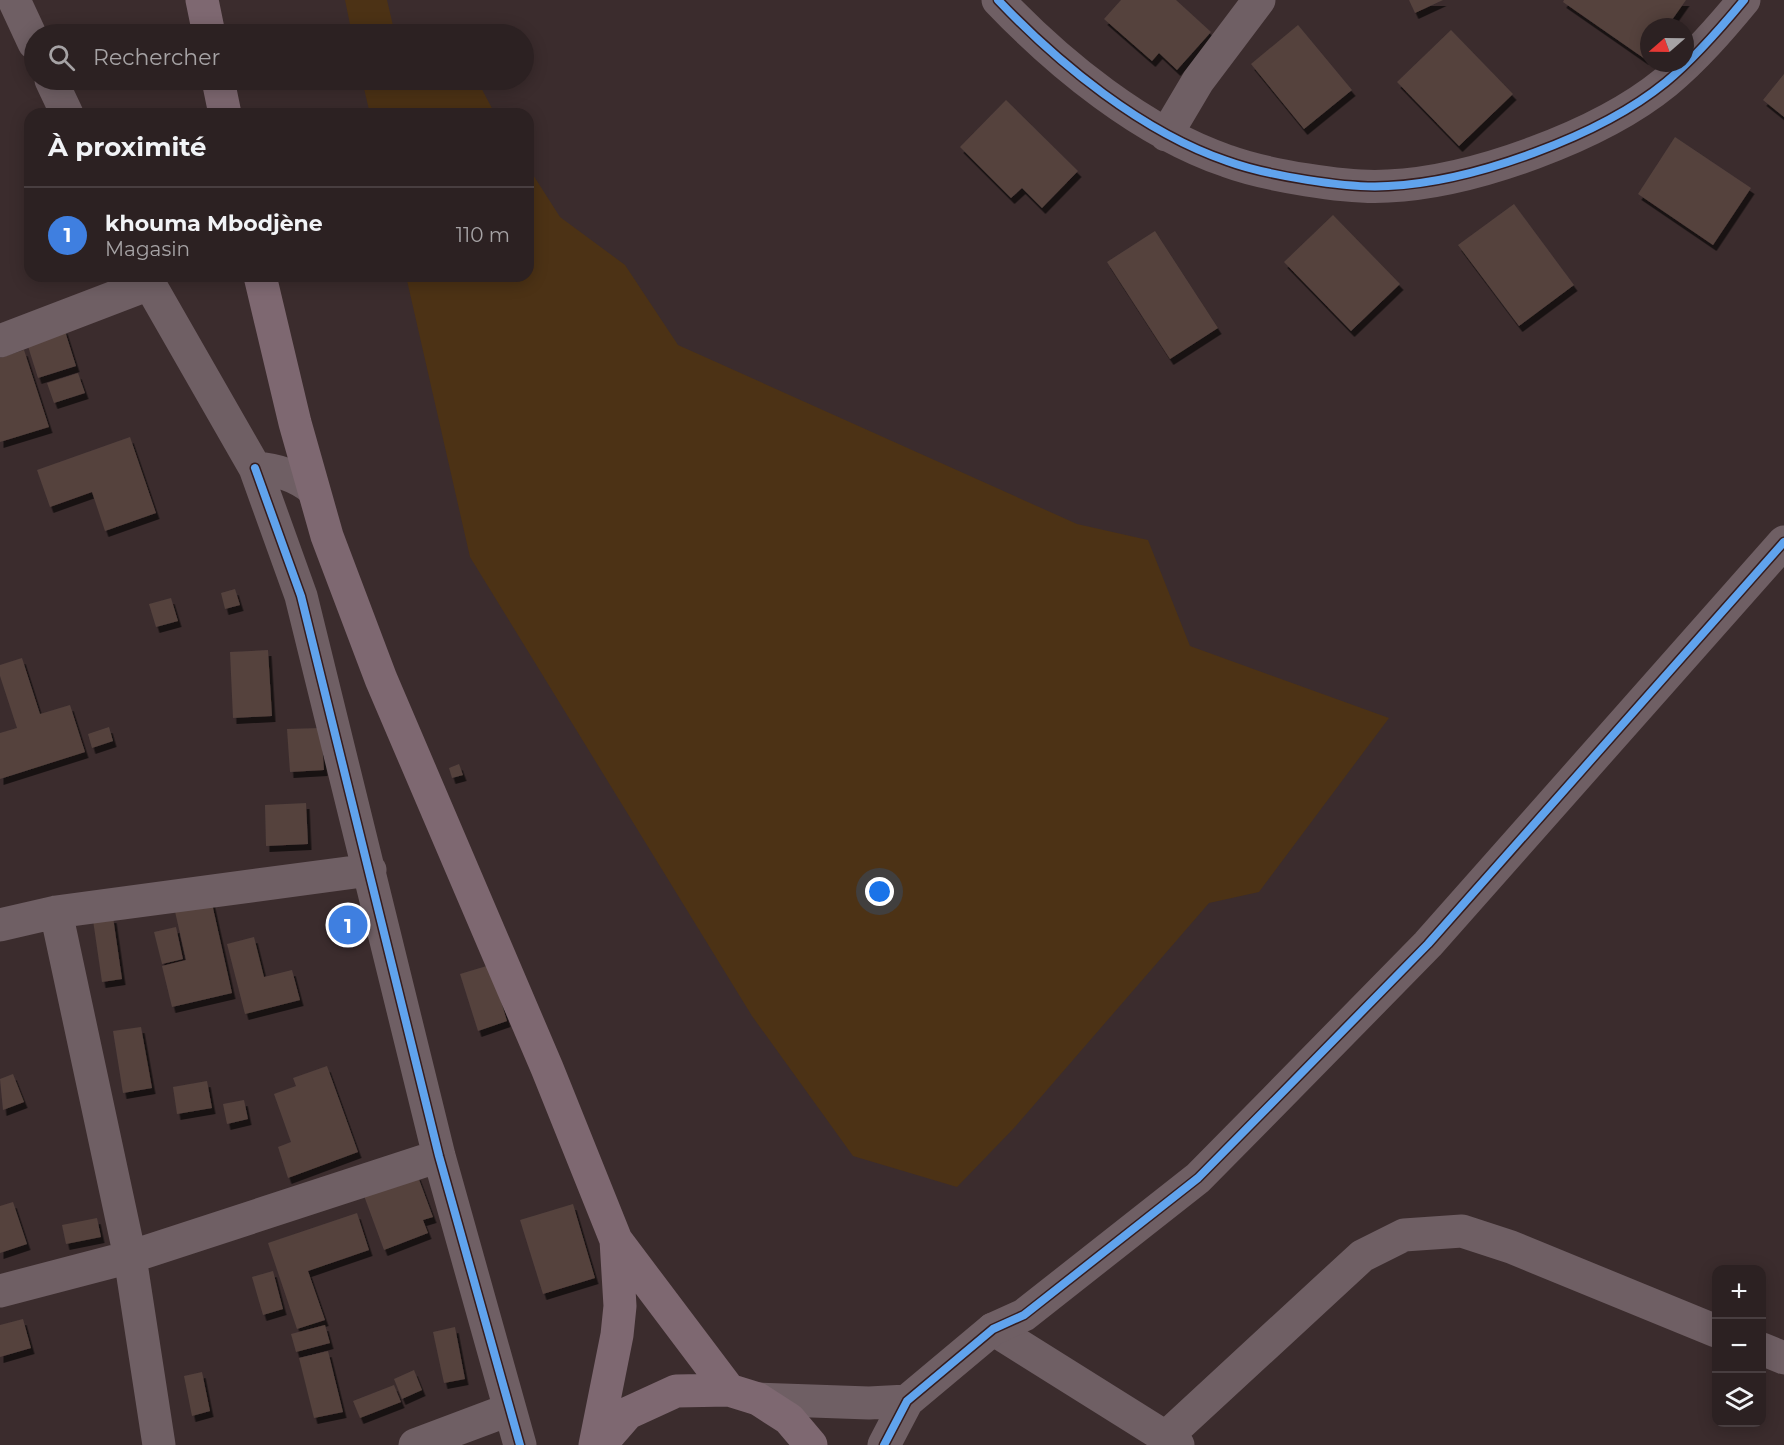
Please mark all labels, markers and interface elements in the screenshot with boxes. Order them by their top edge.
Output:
north arrow [1640,18,1694,72]
search box [24,24,534,90]
icon: search [45,41,78,74]
text: Rechercher [93,44,220,71]
text: À proximité [48,131,207,163]
text: khouma Mbodjène [105,210,323,237]
text: 1 [64,223,71,247]
text: 110 m [456,223,510,247]
text: Magasin [105,237,190,261]
your location [865,877,894,906]
pin: 1 [328,902,368,948]
map controls [1712,1265,1766,1427]
button: + [1712,1265,1766,1319]
button: − [1712,1319,1766,1373]
button: layers [1712,1373,1766,1427]

